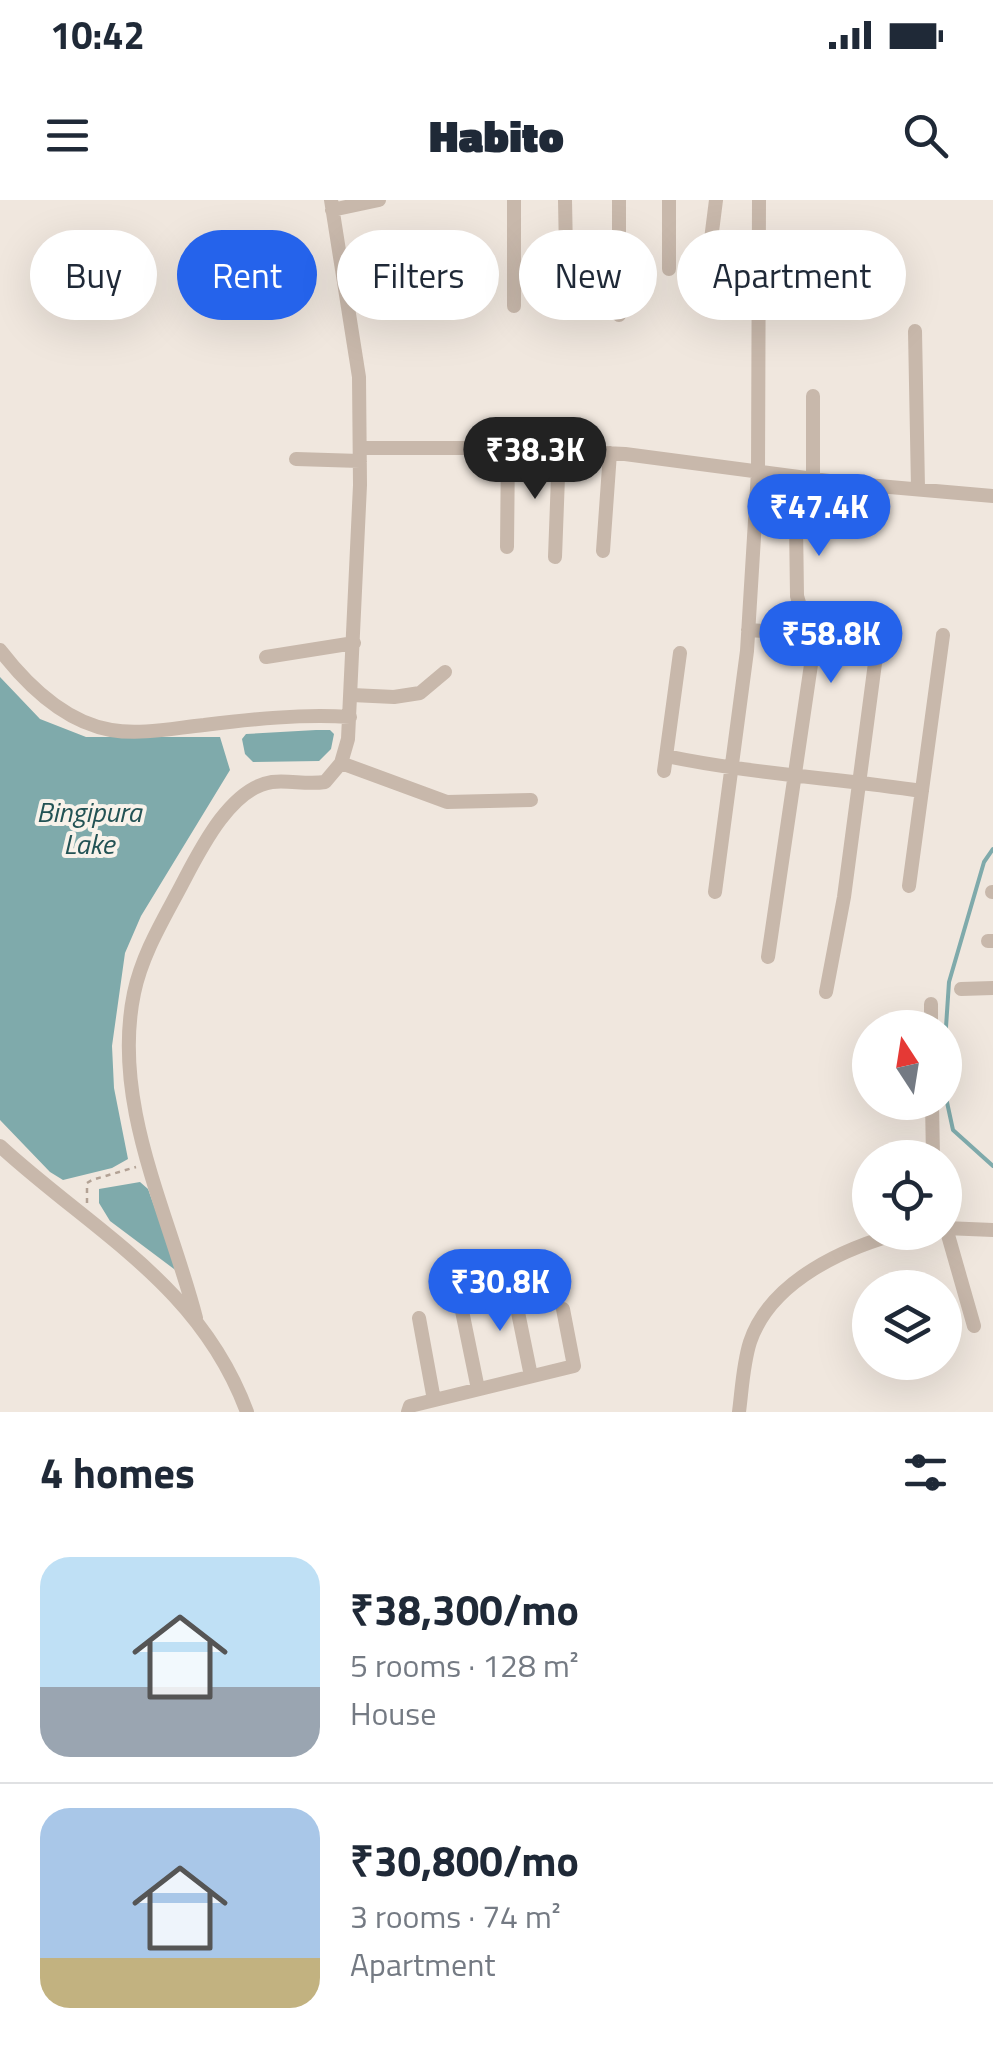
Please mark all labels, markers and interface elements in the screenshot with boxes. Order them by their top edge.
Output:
text: 10:42 [50,6,145,64]
text: Habito [429,101,564,169]
icon: menu [40,108,95,163]
icon: search [898,108,953,163]
chip: Buy [30,230,157,320]
chip: Rent [177,230,317,320]
chip: Filters [337,230,499,320]
chip: New [519,230,657,320]
chip: Apartment [677,230,906,320]
pin: ₹38.3K [454,417,616,502]
text: ₹38.3K [485,425,585,473]
pin: ₹47.4K [738,474,900,559]
text: ₹47.4K [769,482,869,530]
pin: ₹58.8K [750,601,912,686]
text: ₹58.8K [781,609,881,657]
water label: Bingipura Lake [36,790,144,865]
north arrow [852,1010,962,1120]
map controls [852,1010,962,1380]
button: locate [852,1140,962,1250]
pin: ₹30.8K [419,1249,581,1334]
text: ₹30.8K [450,1257,550,1305]
button: layers [852,1270,962,1380]
text: 4 homes [40,1440,195,1504]
icon: filters [898,1445,953,1500]
text: ₹38,300/mo [350,1577,579,1641]
icon: home [120,1597,240,1717]
text: 5 rooms · 128 m² [350,1641,579,1689]
text: House [350,1689,436,1737]
text: ₹30,800/mo [350,1828,579,1892]
icon: home [120,1848,240,1968]
text: 3 rooms · 74 m² [350,1892,561,1940]
text: Apartment [350,1940,496,1988]

